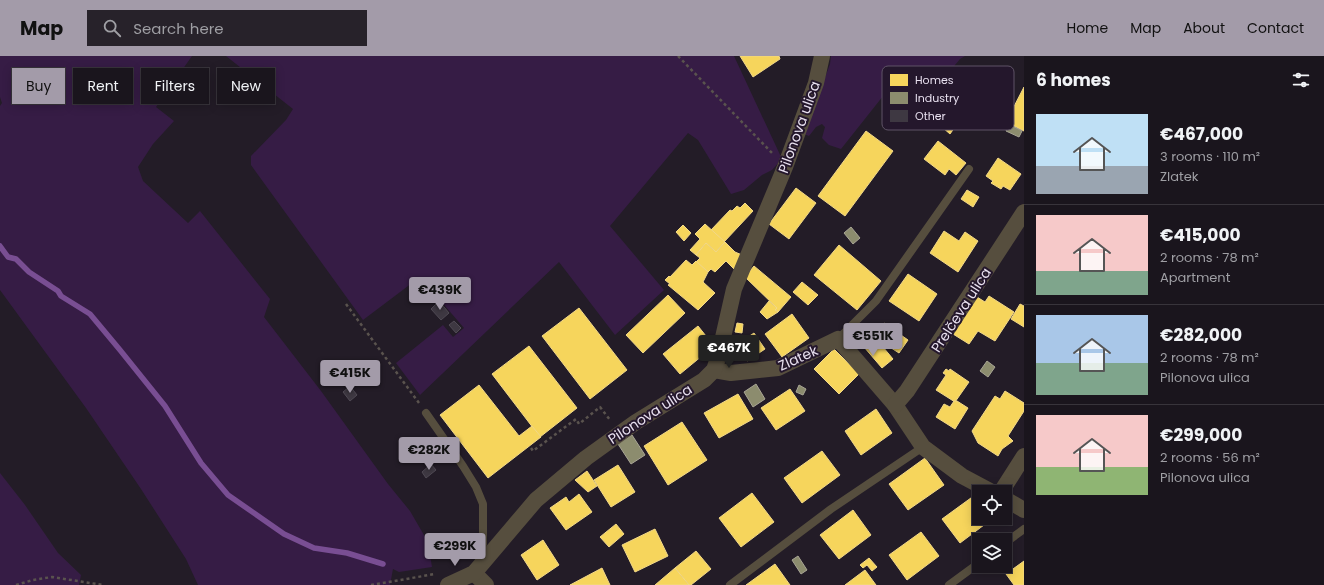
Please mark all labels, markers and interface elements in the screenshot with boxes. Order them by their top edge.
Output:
search box [87,10,367,46]
text: Map [20,15,63,42]
icon: search [101,17,123,39]
text: Search here [133,18,224,39]
text: Home [1066,18,1108,38]
text: Map [1130,18,1161,38]
text: About [1183,18,1225,38]
text: Contact [1247,18,1304,38]
legend [882,66,1014,130]
chip: Buy [12,68,65,104]
chip: Rent [73,68,133,104]
chip: Filters [141,68,209,104]
chip: New [217,68,275,104]
text: 6 homes [1036,68,1111,92]
icon: filters [1290,69,1312,91]
text: Homes [915,72,954,88]
street label: Pilonova ulica [773,78,825,176]
text: Industry [915,90,960,106]
text: Other [915,108,946,124]
text: €467,000 [1160,122,1243,146]
icon: home [1068,130,1116,178]
text: 3 rooms · 110 m² [1160,147,1260,166]
text: Zlatek [1160,167,1199,186]
text: €415,000 [1160,223,1241,247]
icon: home [1068,231,1116,279]
text: 2 rooms · 78 m² [1160,248,1259,267]
street label: Prelčeva ulica [926,264,996,356]
text: Apartment [1160,268,1230,287]
pin: €439K [412,277,468,311]
text: €439K [418,280,462,299]
pin: €551K [845,323,901,357]
text: €282,000 [1160,323,1242,347]
text: €551K [852,326,894,345]
icon: home [1068,331,1116,379]
pin: €467K [701,335,757,369]
text: €467K [707,338,751,357]
street label: Zlatek [775,340,822,376]
text: 2 rooms · 78 m² [1160,348,1259,367]
pin: €415K [322,360,378,394]
text: €415K [329,363,371,382]
text: Pilonova ulica [1160,368,1250,387]
street label: Pilonova ulica [604,379,696,449]
text: €299,000 [1160,423,1242,447]
icon: home [1068,431,1116,479]
pin: €282K [401,437,457,471]
text: €282K [408,440,450,459]
text: 2 rooms · 56 m² [1160,448,1260,467]
text: Pilonova ulica [1160,468,1250,487]
map controls [972,485,1012,573]
button: locate [972,485,1012,525]
pin: €299K [427,533,483,567]
button: layers [972,533,1012,573]
text: €299K [434,536,476,555]

